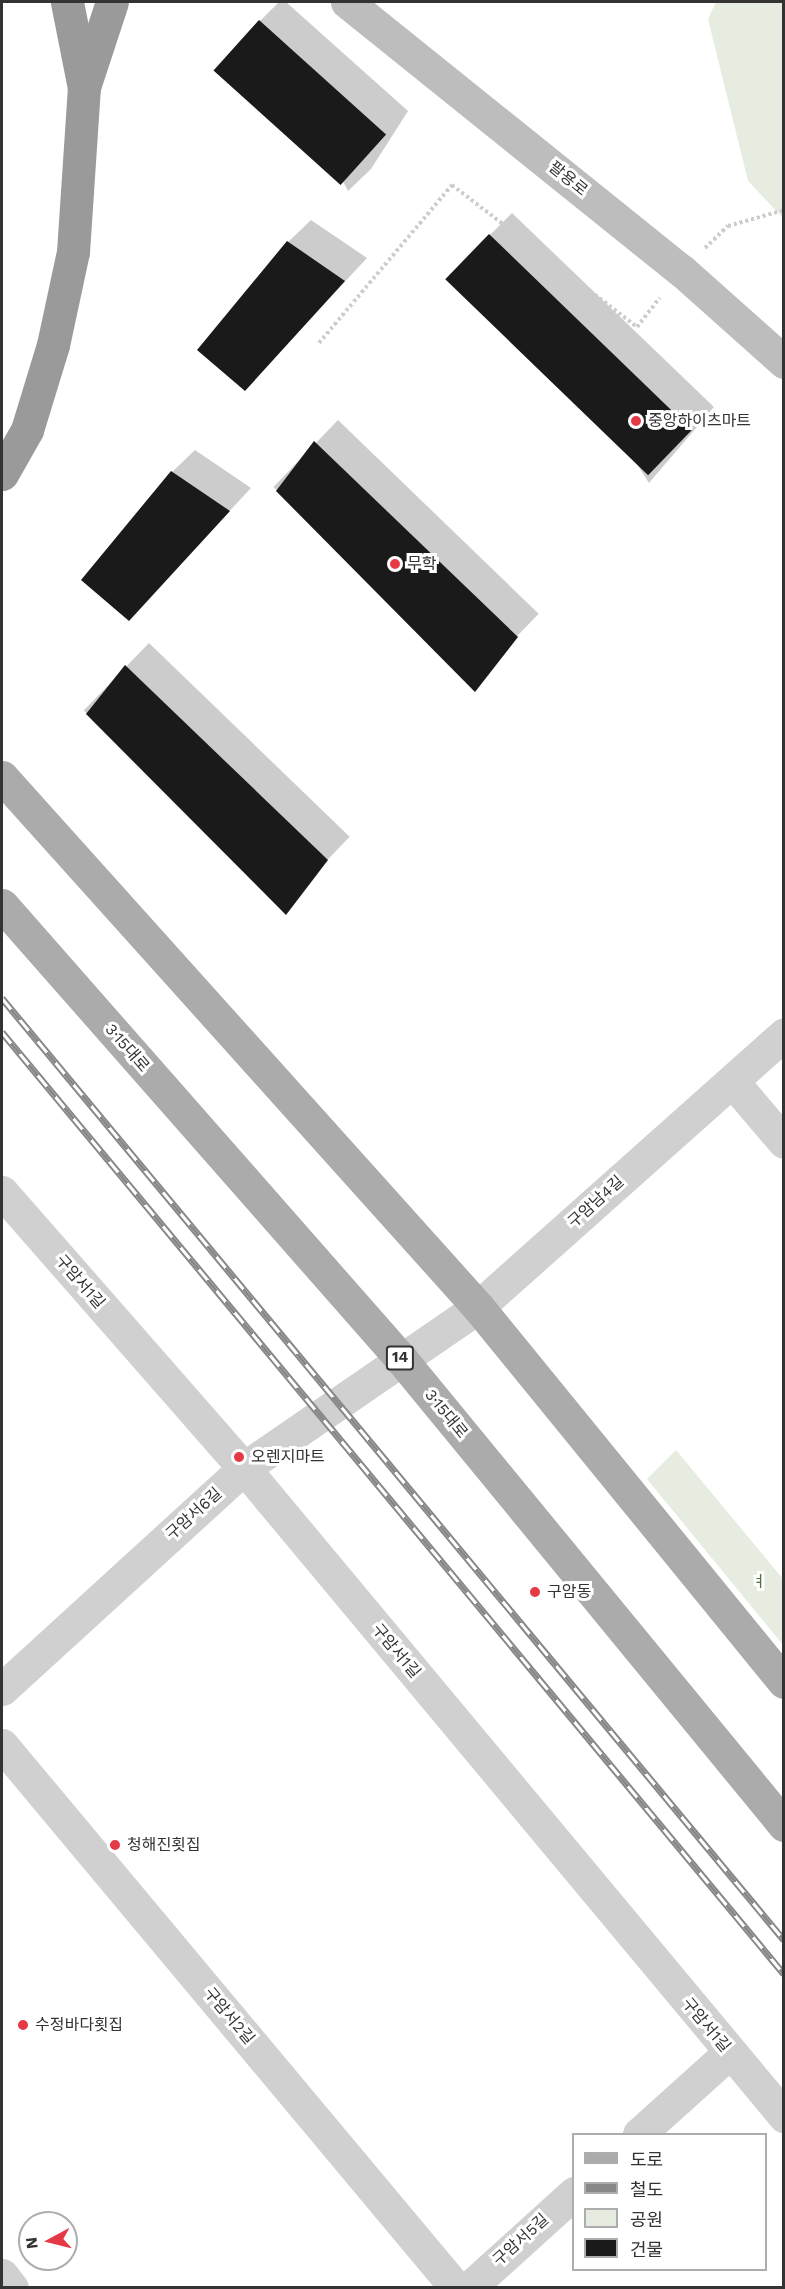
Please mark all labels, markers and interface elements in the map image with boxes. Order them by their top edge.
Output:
street label: 팔용로 [545,158,591,200]
place label: 중앙하이츠마트 [648,411,751,431]
marker: 중앙하이츠마트 [629,414,643,428]
place label: 무학 [407,554,436,574]
marker: 무학 [388,557,402,571]
street label: 3·15대로 [101,1020,153,1076]
street label: 구암남4길 [564,1172,628,1232]
street label: 구암서1길 [51,1251,109,1313]
road number: 14 [385,1346,415,1370]
street label: 3·15대로 [420,1386,472,1442]
place label: 오렌지마트 [251,1447,325,1467]
marker: 오렌지마트 [232,1450,246,1464]
street label: 구암서6길 [162,1484,226,1544]
park label: ㅕ [752,1572,766,1592]
place label: 구암동 [547,1582,591,1602]
marker: 구암동 [528,1585,542,1599]
street label: 구암서1길 [368,1620,424,1682]
place label: 청해진횟집 [127,1835,201,1855]
marker: 청해진횟집 [108,1838,122,1852]
street label: 구암서2길 [200,1984,258,2048]
street label: 구암서1길 [678,1994,734,2056]
place label: 수정바다횟집 [35,2015,123,2035]
marker: 수정바다횟집 [16,2018,30,2032]
legend [572,2133,767,2271]
text: 도로 [630,2149,663,2170]
text: 철도 [630,2179,663,2200]
text: 공원 [630,2209,663,2230]
street label: 구암서5길 [489,2210,553,2270]
north arrow [18,2211,78,2271]
text: N [21,2236,42,2250]
text: 건물 [630,2239,663,2260]

